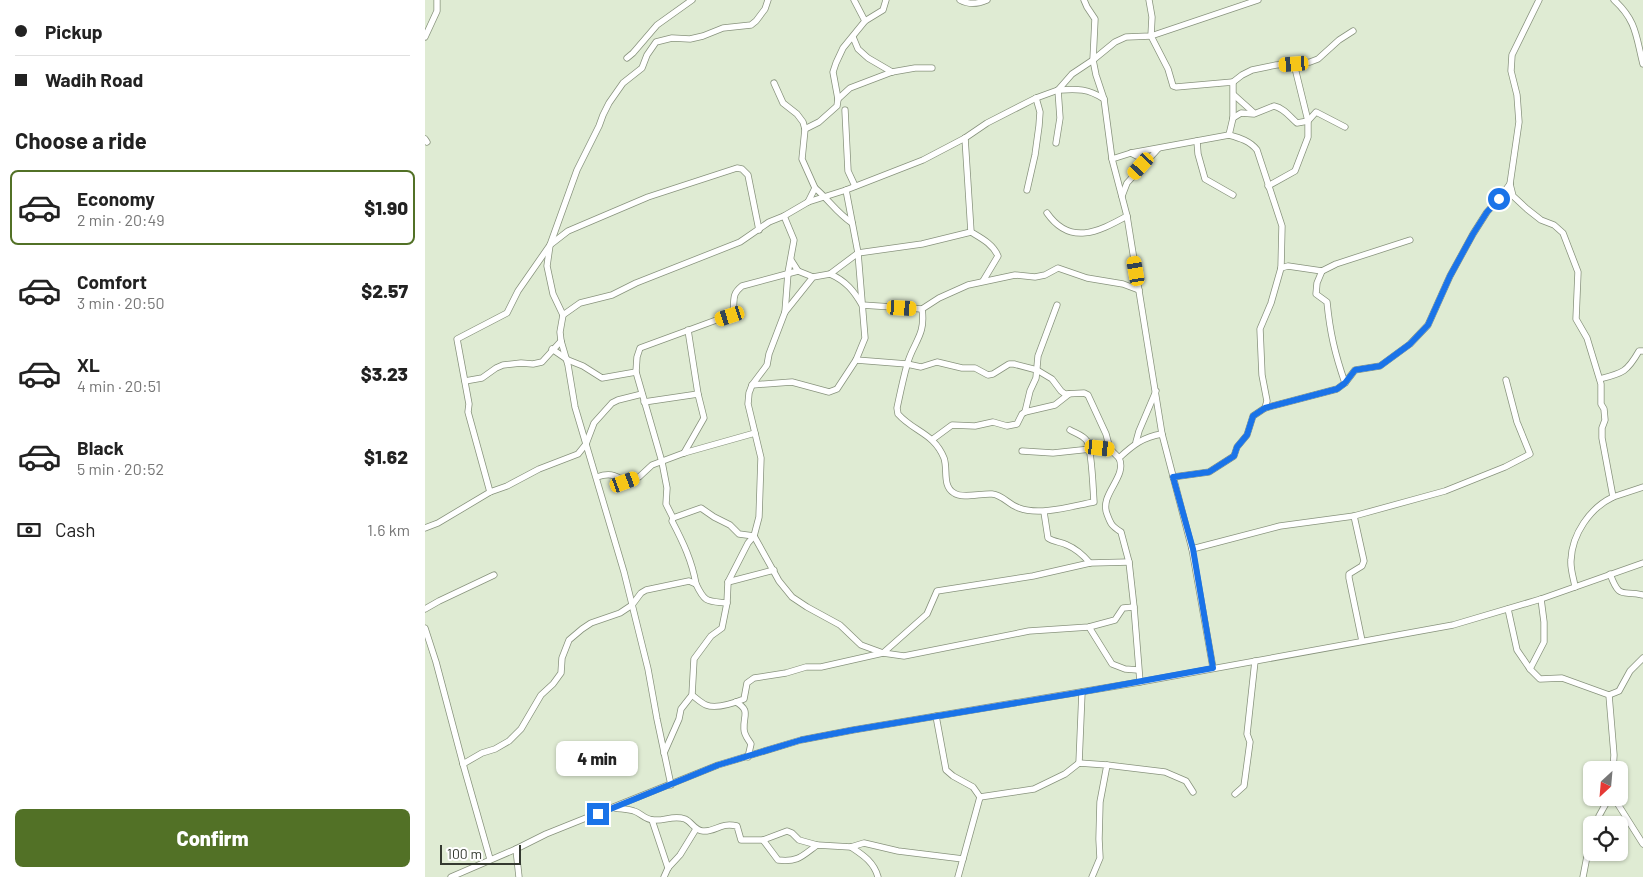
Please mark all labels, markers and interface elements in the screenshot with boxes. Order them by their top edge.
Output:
text: Pickup [45,20,103,43]
car [1278,55,1309,73]
text: Wadih Road [45,68,143,91]
text: Choose a ride [15,127,147,153]
car [1125,150,1156,182]
icon: car [17,185,62,230]
text: Economy [77,187,155,210]
route start [1488,188,1510,210]
text: $1.90 [364,196,408,219]
text: 2 min · 20:49 [77,210,165,229]
car [1126,255,1145,287]
icon: car [17,268,62,313]
text: Comfort [77,270,147,293]
text: $2.57 [361,279,408,302]
text: 3 min · 20:50 [77,293,164,312]
car [886,300,917,316]
car [713,304,746,328]
icon: car [17,351,62,396]
text: XL [77,353,100,376]
text: $3.23 [361,362,408,385]
text: 4 min · 20:51 [77,376,161,395]
icon: car [17,434,62,479]
text: Black [77,436,124,459]
car [1084,439,1115,457]
text: $1.62 [364,445,408,468]
text: 5 min · 20:52 [77,459,164,478]
car [608,470,641,494]
icon: cash [15,516,43,544]
text: Cash [55,518,96,541]
text: 1.6 km [367,520,410,539]
callout: 4 min [557,742,639,776]
text: 4 min [577,749,617,768]
north arrow [1583,761,1627,806]
map controls [1583,761,1628,861]
route end [587,803,609,825]
button: Confirm [15,809,410,867]
button: locate [1583,816,1628,861]
scale bar [440,842,521,865]
text: 100 m [447,845,482,862]

